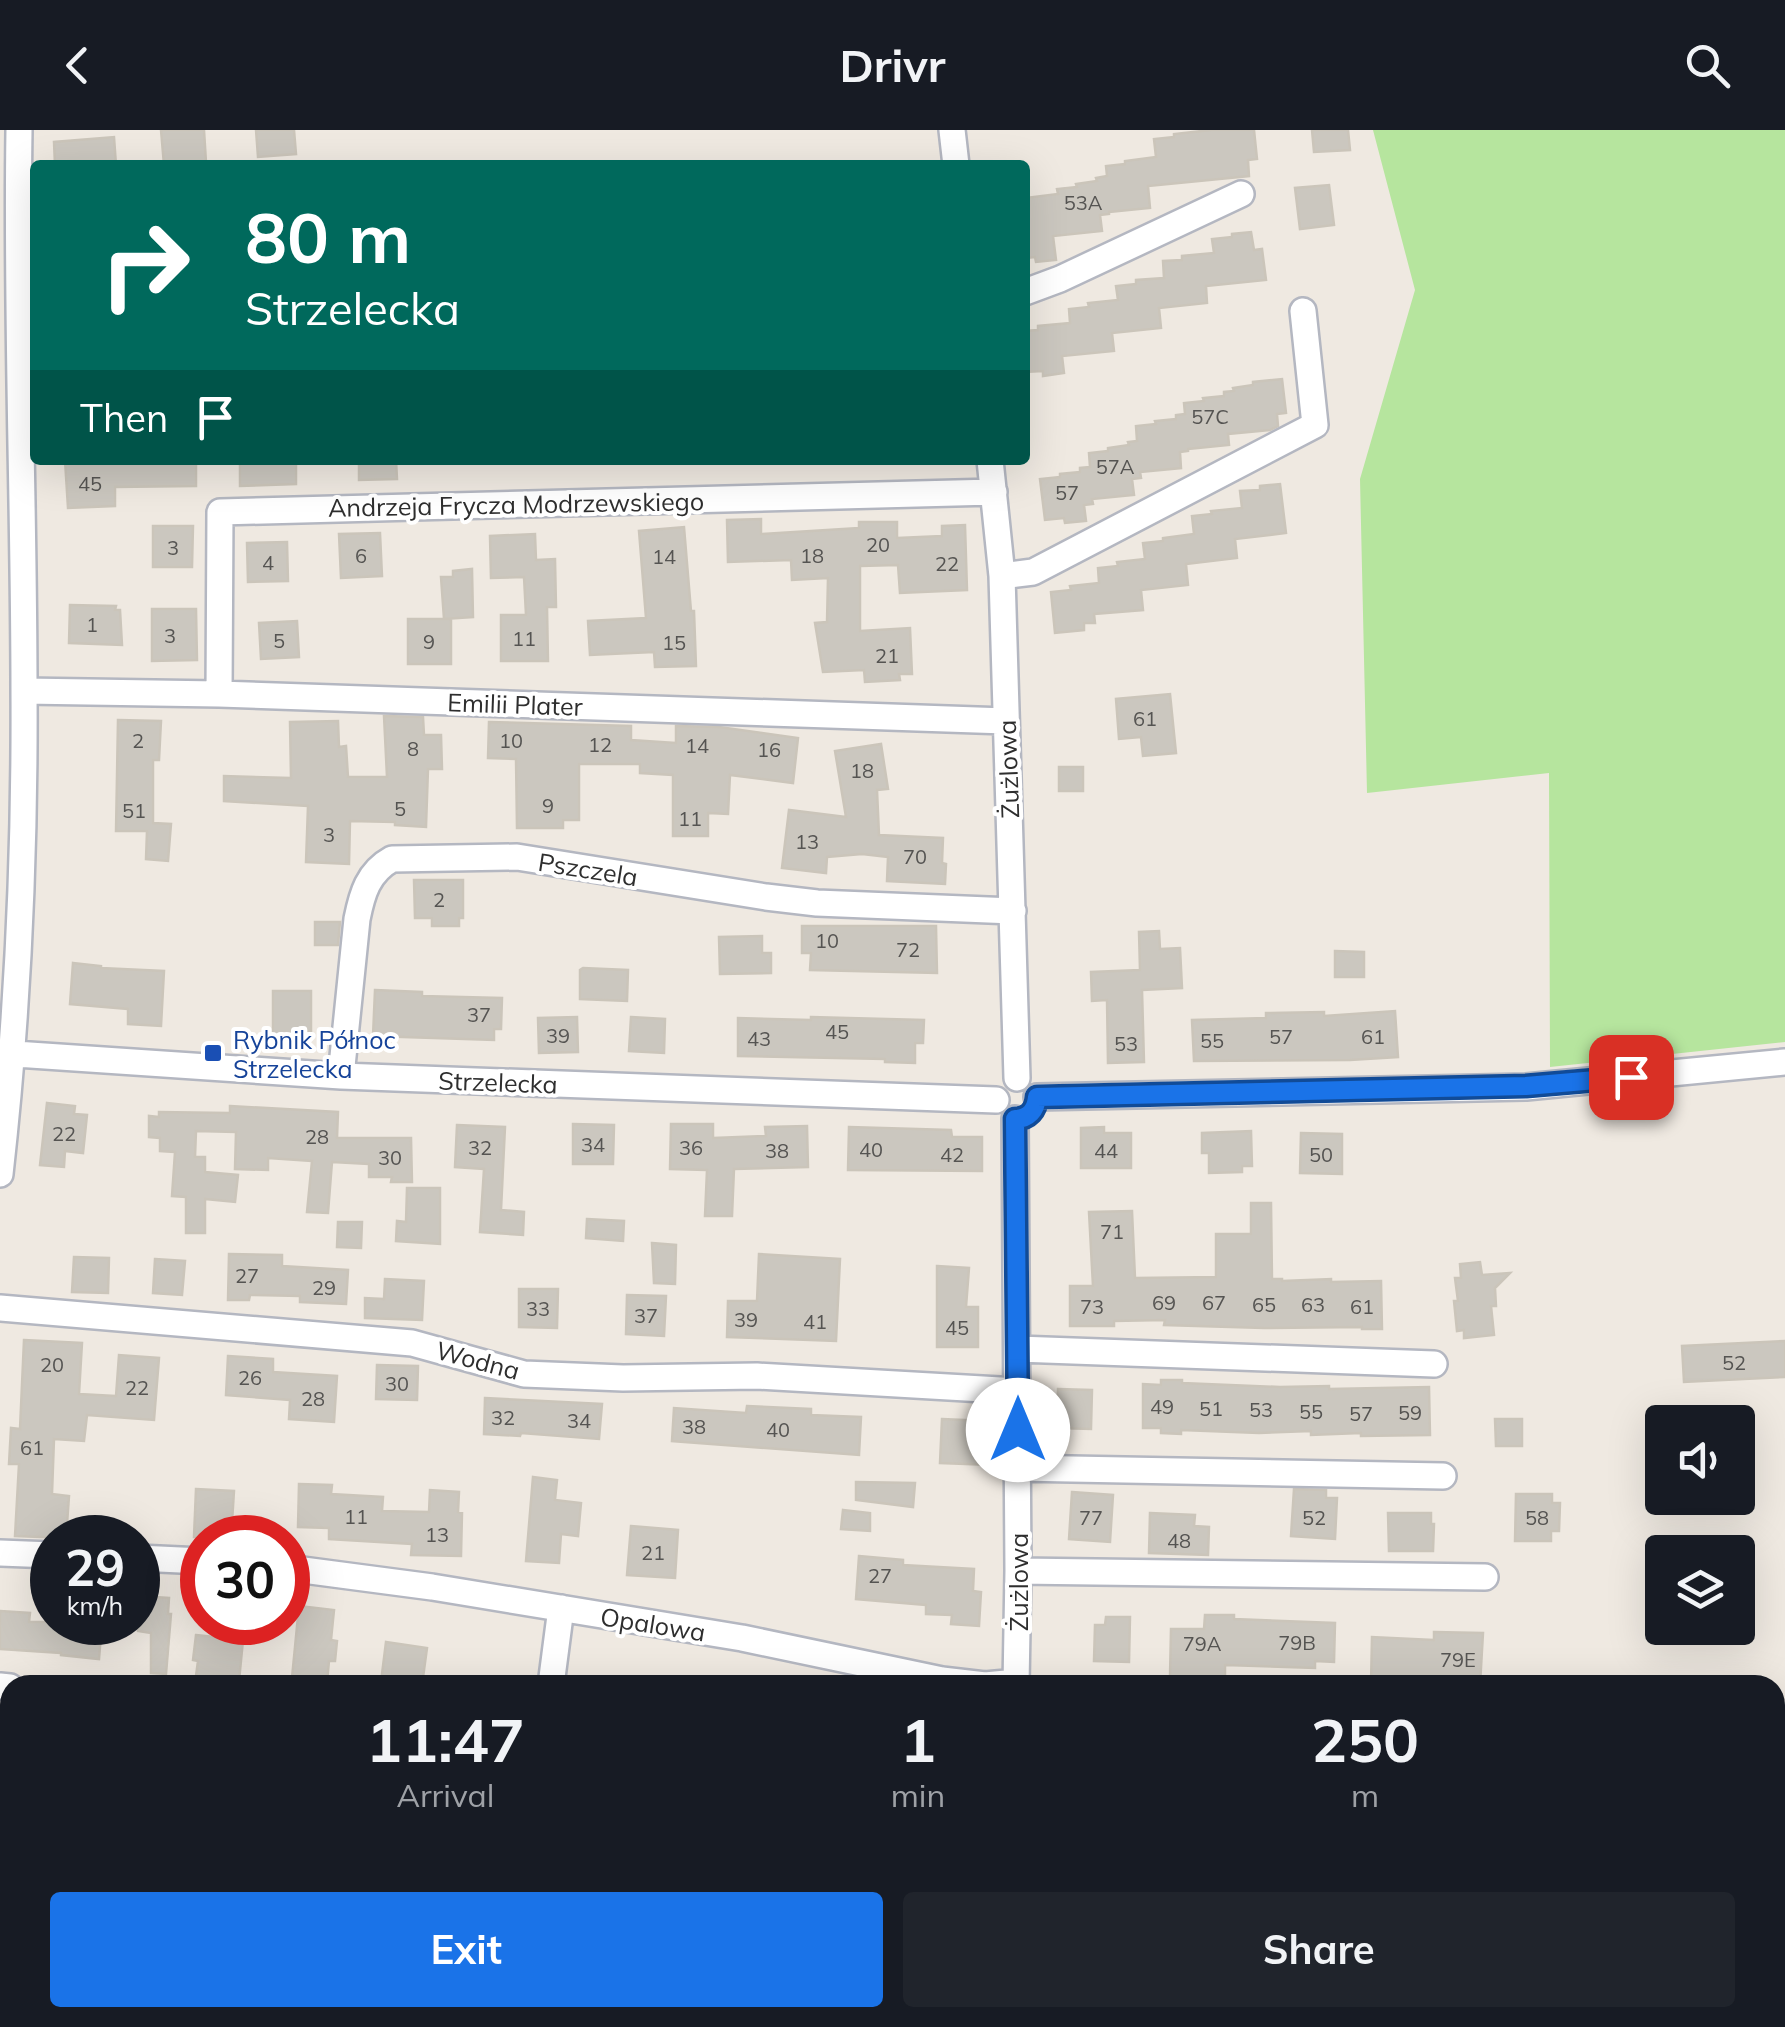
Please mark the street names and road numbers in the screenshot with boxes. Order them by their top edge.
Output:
street label: Andrzeja Frycza Modrzewskiego [328,485,704,523]
street label: Emilii Plater [447,686,583,722]
street label: Żużlowa [991,719,1025,819]
street label: Pszczela [536,846,640,892]
street label: Strzelecka [438,1064,558,1100]
street label: Wodna [433,1334,523,1386]
street label: Żużlowa [1003,1533,1034,1631]
street label: Opalowa [598,1600,708,1648]

